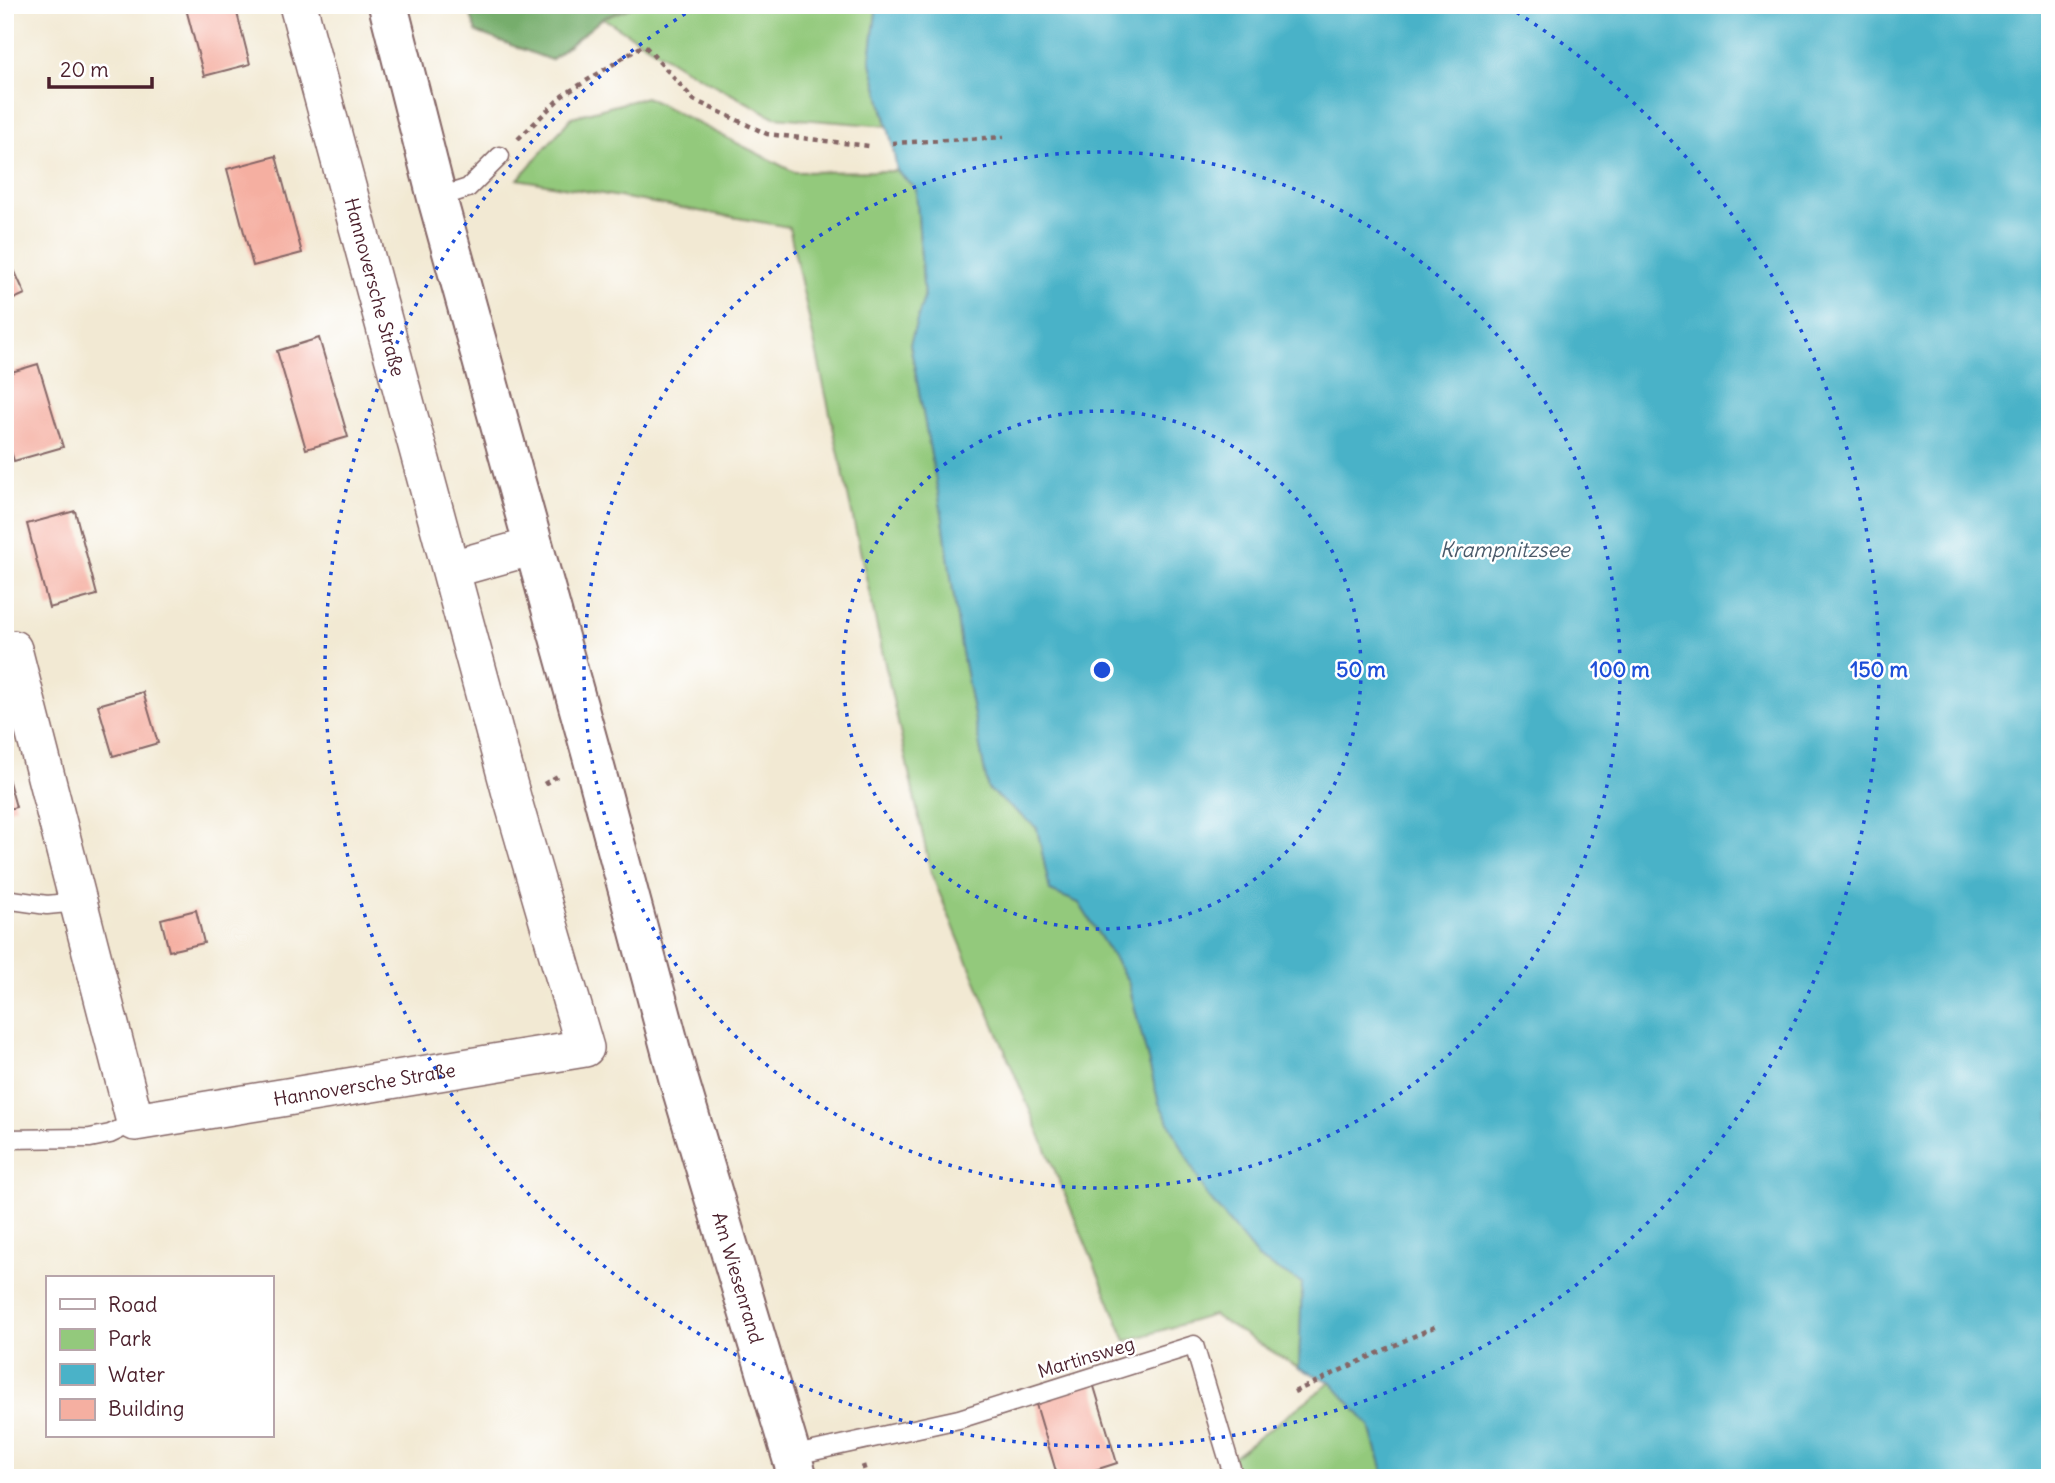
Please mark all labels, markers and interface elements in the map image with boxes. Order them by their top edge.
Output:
scale bar [49,46,152,90]
text: 20 m [60,56,109,83]
street label: Hannoversche Straße [340,195,410,379]
water label: Krampnitzsee [1440,536,1572,563]
text: 50 m [1336,656,1386,683]
text: 100 m [1590,656,1650,683]
text: 150 m [1850,656,1908,683]
centre of rings [1090,658,1114,682]
street label: Hannoversche Straße [272,1057,457,1111]
street label: Am Wiesenrand [707,1209,769,1346]
legend [46,1276,273,1438]
text: Road [108,1291,157,1318]
text: Park [108,1325,151,1352]
street label: Martinsweg [1035,1331,1137,1383]
text: Water [108,1361,166,1388]
text: Building [108,1395,184,1422]

